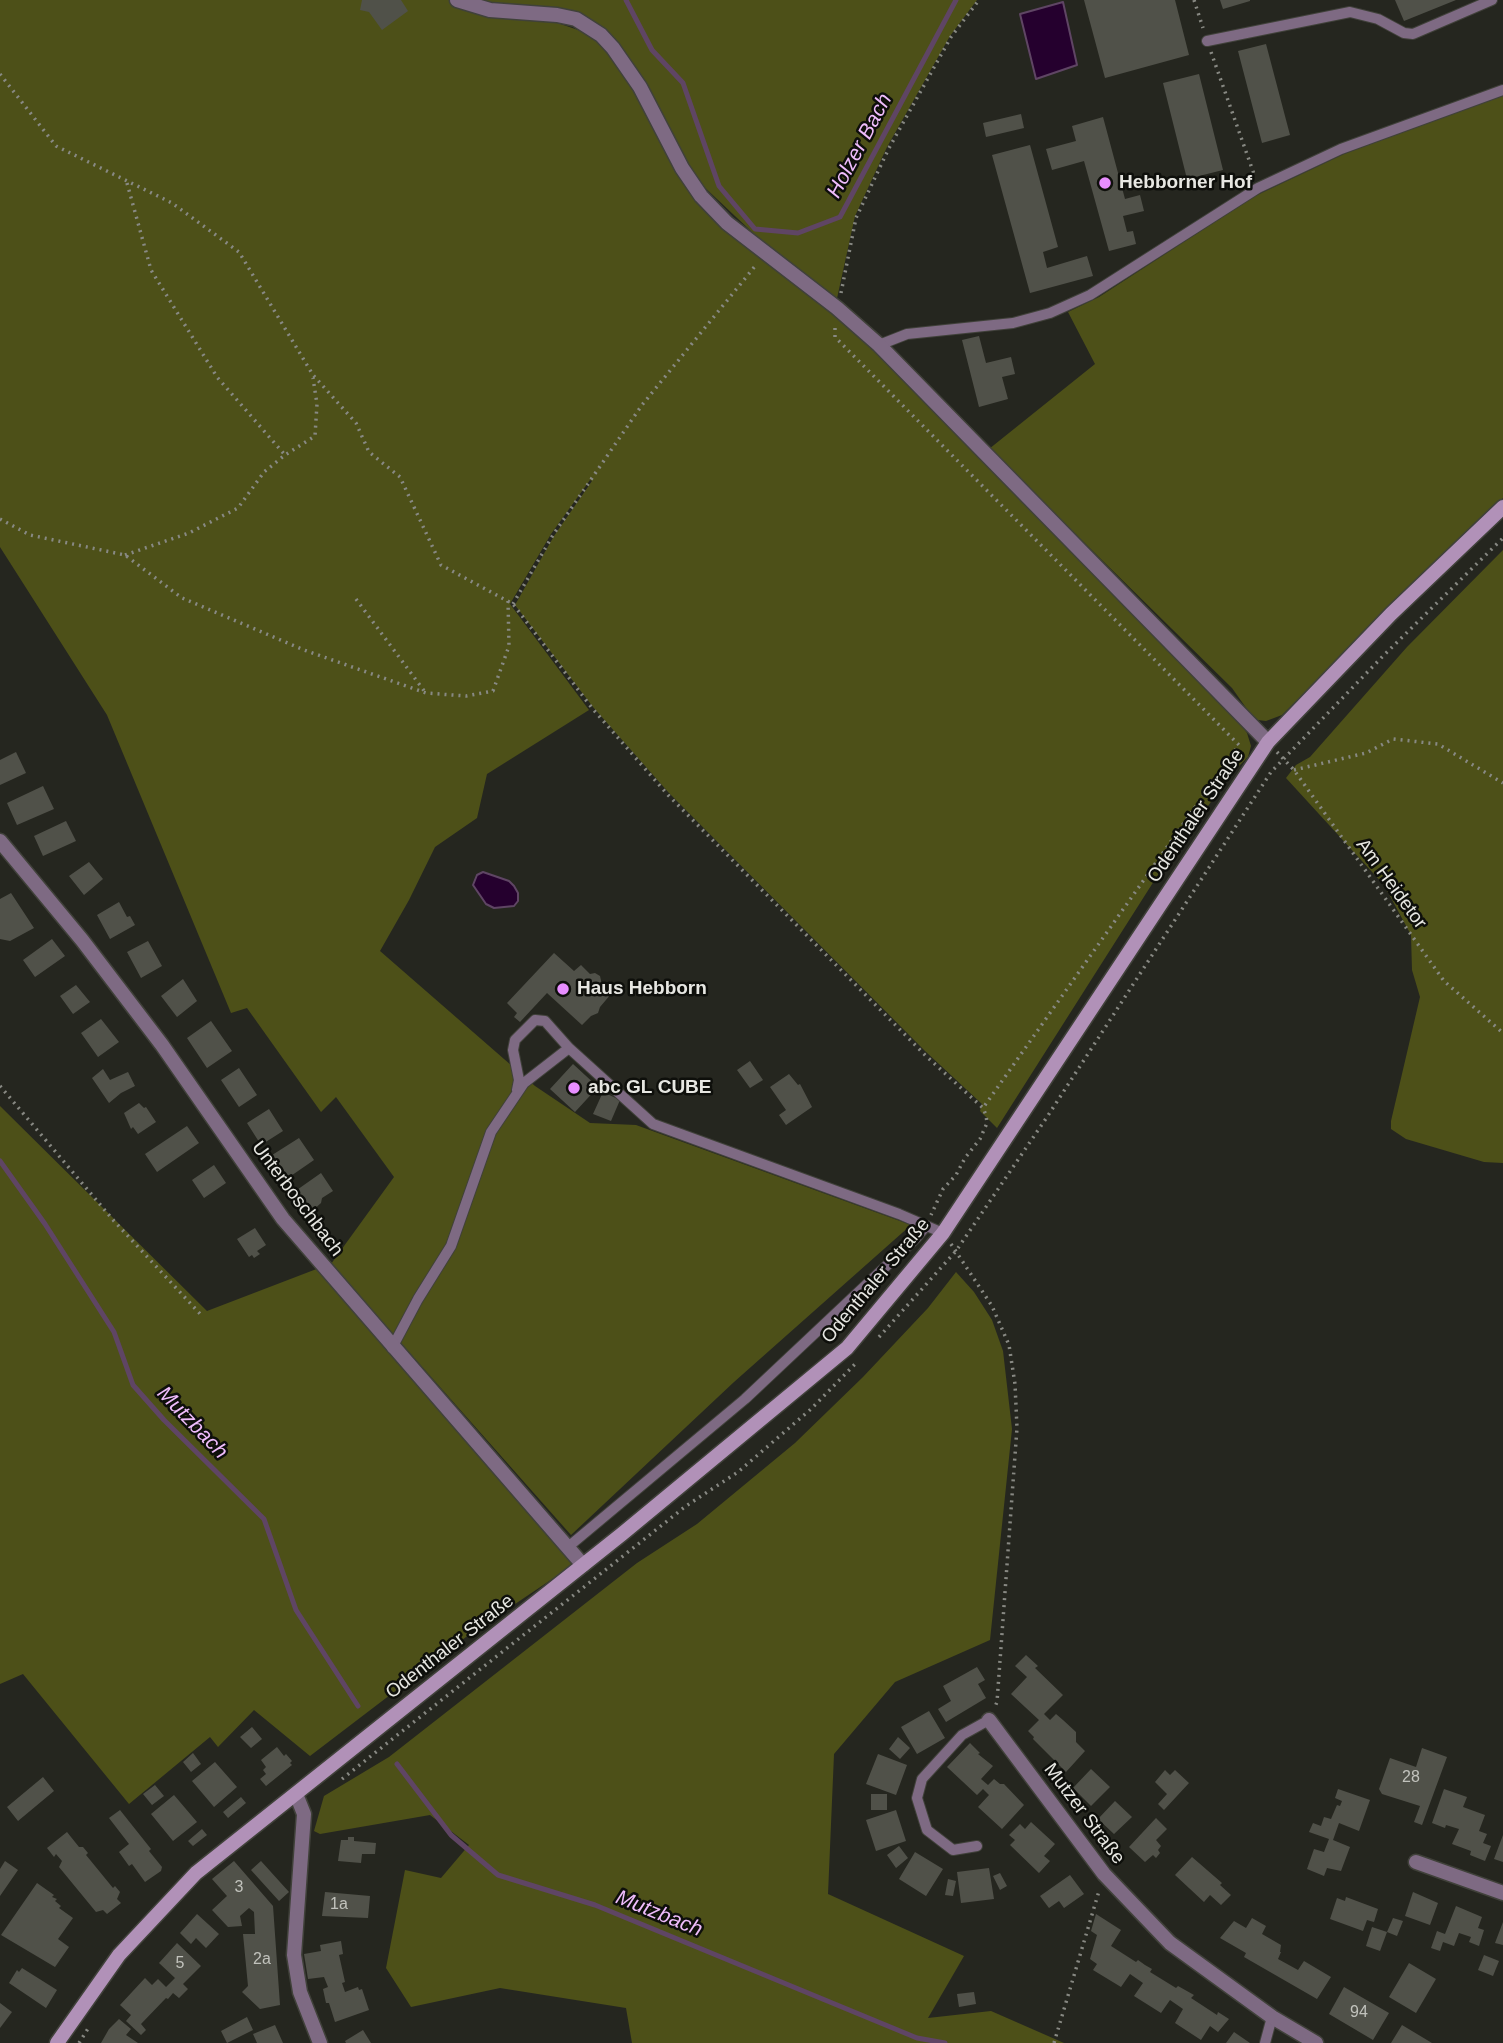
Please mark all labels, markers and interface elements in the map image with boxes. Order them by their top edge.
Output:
water label: Holzer Bach [822,90,898,202]
place label: Hebborner Hof [1119,172,1252,194]
marker: Hebborner Hof [1097,175,1113,191]
street label: Odenthaler Straße [1143,745,1249,887]
street label: Am Heidetor [1351,835,1431,933]
place label: Haus Hebborn [577,978,707,1000]
marker: Haus Hebborn [555,981,571,997]
place label: abc GL CUBE [588,1077,712,1099]
marker: abc GL CUBE [566,1080,582,1096]
street label: Unterboschbach [246,1137,348,1261]
street label: Odenthaler Straße [817,1214,935,1348]
water label: Mutzbach [151,1382,233,1464]
street label: Odenthaler Straße [381,1590,519,1704]
street label: Mutzer Straße [1039,1759,1129,1869]
house number: 28 [1402,1768,1420,1788]
house number: 3 [235,1878,243,1898]
water label: Mutzbach [612,1885,706,1943]
house number: 1a [330,1895,348,1915]
house number: 2a [253,1950,271,1970]
house number: 5 [176,1954,184,1974]
house number: 94 [1350,2003,1368,2023]

